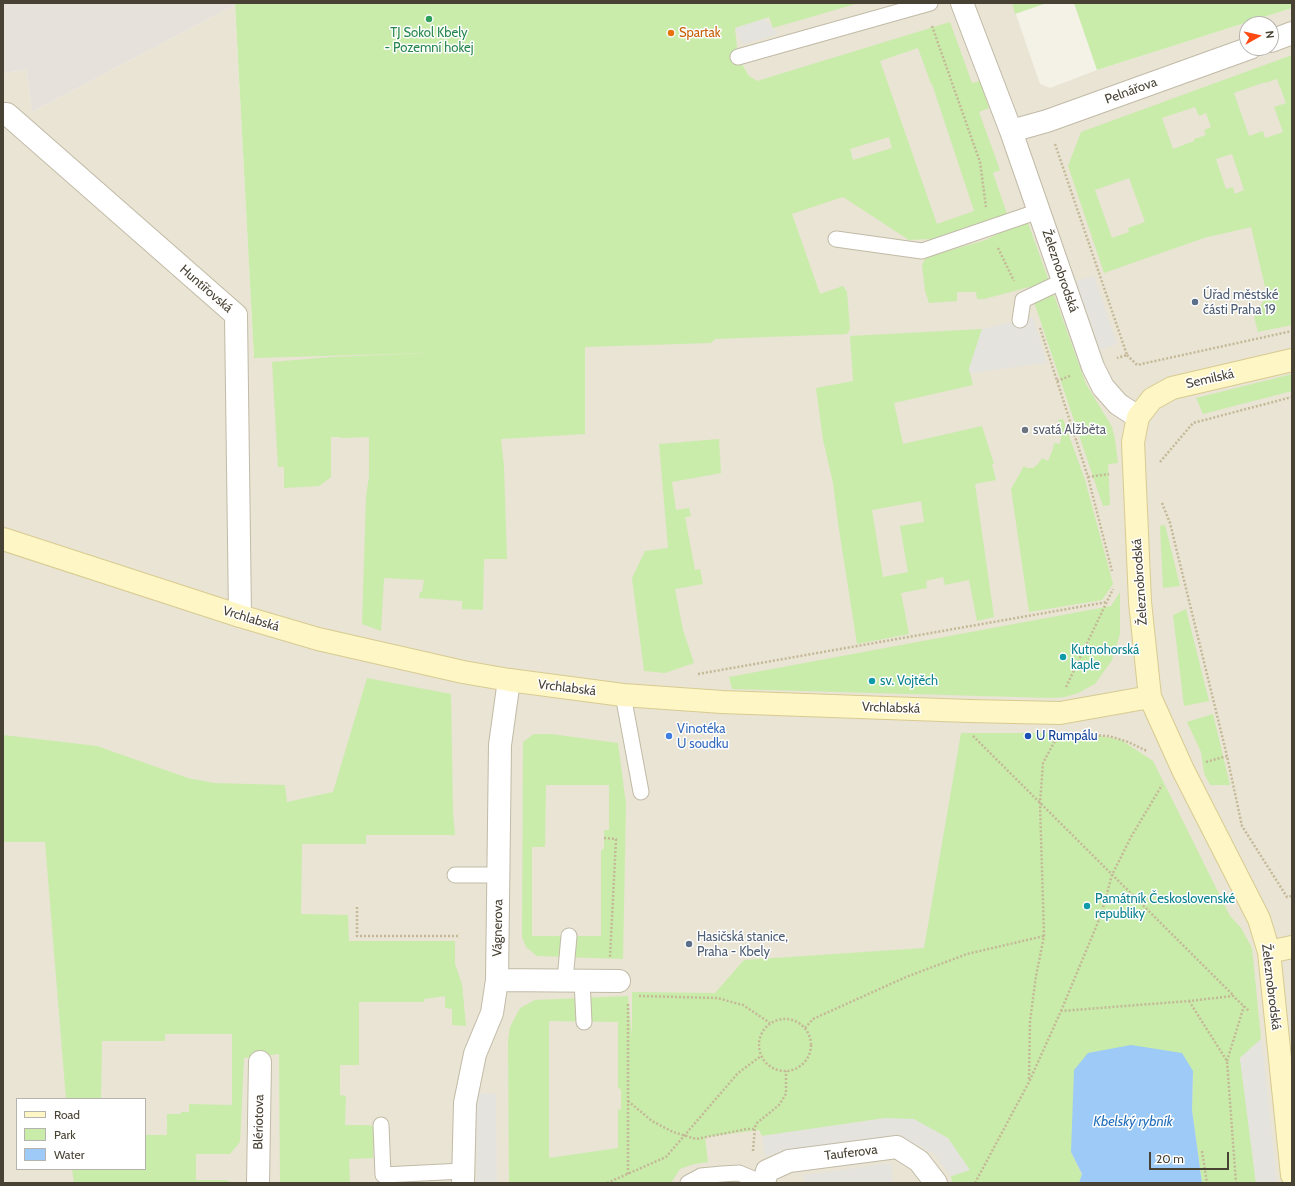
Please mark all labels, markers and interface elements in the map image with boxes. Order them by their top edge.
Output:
marker: TJ Sokol Kbely - Pozemní hokej [424,14,434,24]
north arrow [1239,16,1279,56]
place label: TJ Sokol Kbely - Pozemní hokej [385,25,473,56]
place label: Spartak [679,25,721,41]
marker: Spartak [666,28,676,38]
text: N [1262,30,1277,39]
street label: Pelnářova [1103,74,1159,108]
street label: Železnobrodská [1039,228,1081,314]
street label: Huntířovská [176,262,236,316]
place label: Úřad městské části Praha 19 [1203,287,1278,318]
marker: Úřad městské části Praha 19 [1190,297,1200,307]
street label: Semilská [1184,366,1236,392]
place label: svatá Alžběta [1033,422,1106,438]
marker: svatá Alžběta [1020,425,1030,435]
street label: Železnobrodská [1129,538,1151,626]
street label: Vrchlabská [221,603,281,635]
place label: Kutnohorská kaple [1071,642,1139,673]
marker: Kutnohorská kaple [1058,652,1068,662]
place label: sv. Vojtěch [880,673,938,689]
marker: sv. Vojtěch [867,676,877,686]
street label: Vrchlabská [537,677,597,699]
street label: Vrchlabská [862,699,920,717]
place label: Vinotéka U soudku [677,721,729,752]
place label: U Rumpálu [1036,728,1098,744]
marker: Vinotéka U soudku [664,731,674,741]
marker: U Rumpálu [1023,731,1033,741]
place label: Památník Československé republiky [1095,891,1235,922]
street label: Vágnerova [490,899,506,957]
marker: Památník Československé republiky [1082,901,1092,911]
place label: Hasičská stanice, Praha - Kbely [697,929,788,960]
marker: Hasičská stanice, Praha - Kbely [684,939,694,949]
street label: Železnobrodská [1258,943,1284,1031]
street label: Blériotova [251,1094,267,1150]
legend [16,1098,146,1170]
text: Road [54,1107,80,1122]
water label: Kbelský rybník [1093,1114,1173,1130]
text: Park [54,1127,76,1142]
street label: Tauferova [823,1142,879,1164]
scale bar [1151,1144,1231,1170]
text: Water [54,1147,84,1162]
text: 20 m [1156,1151,1184,1166]

